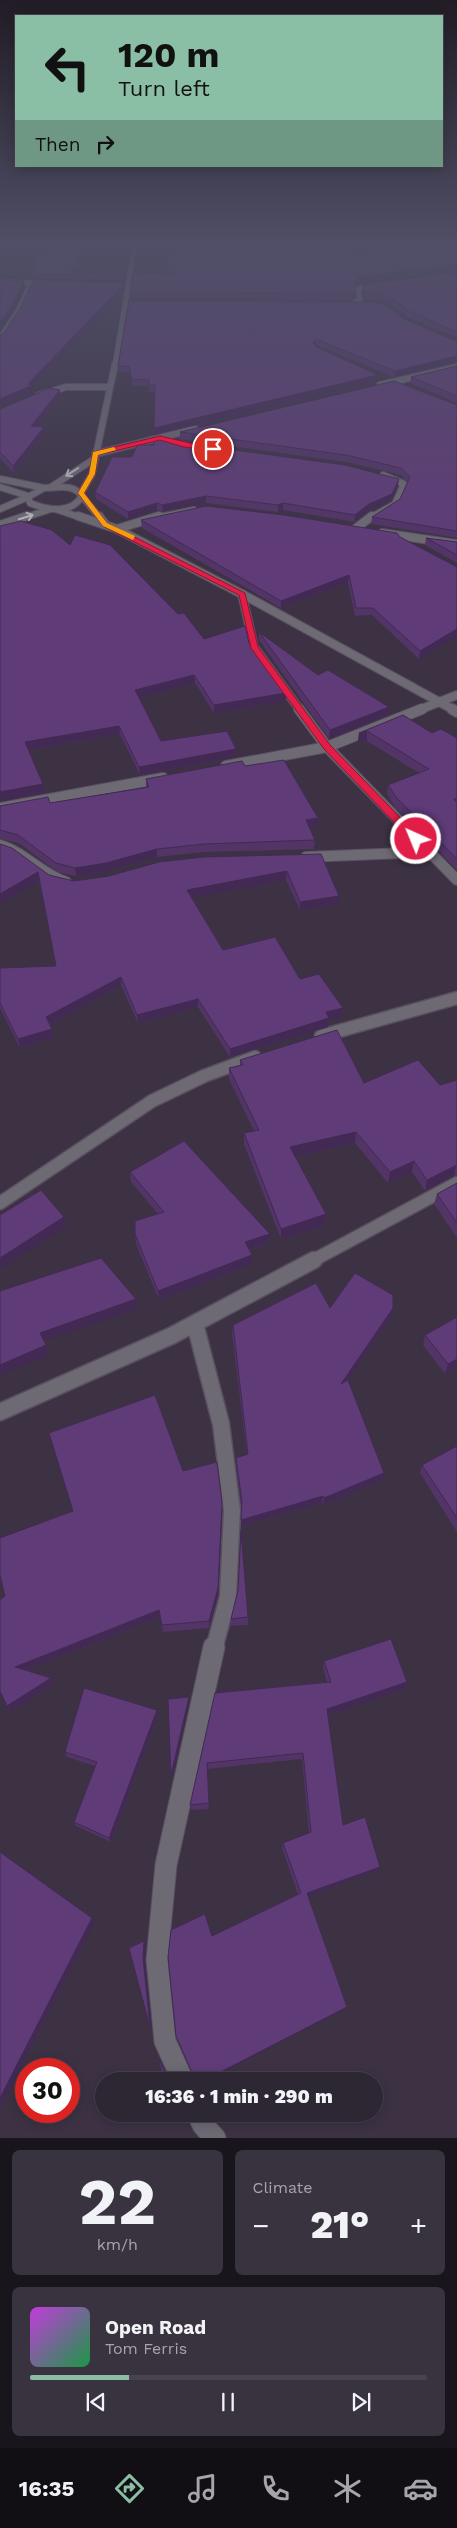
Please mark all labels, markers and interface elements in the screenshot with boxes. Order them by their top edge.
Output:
text: 120 m [118,34,219,76]
icon: left [35,35,100,100]
text: Turn left [118,76,210,101]
icon: right [91,130,119,158]
text: Then [35,133,81,156]
pin [192,428,234,470]
icon: arrive [199,435,227,463]
one-way arrow [65,468,79,478]
one-way arrow [17,511,33,521]
position arrow [389,812,441,864]
speed limit sign: 30 [15,2058,80,2123]
text: 16:36 · 1 min · 290 m [145,2085,333,2108]
text: 22 [79,2164,156,2240]
text: Climate [253,2178,313,2197]
text: 21° [310,2203,369,2247]
text: − [253,2209,269,2242]
text: + [410,2209,427,2242]
text: km/h [97,2235,138,2254]
text: Open Road [105,2316,206,2339]
text: Tom Ferris [105,2339,187,2358]
icon: previous [82,2388,110,2416]
icon: pause [214,2388,242,2416]
icon: next [347,2388,375,2416]
icon: directions [112,2471,147,2506]
icon: music [185,2471,220,2506]
icon: phone [258,2471,293,2506]
icon: climate [330,2471,365,2506]
icon: car [403,2471,438,2506]
text: 16:35 [19,2476,74,2501]

